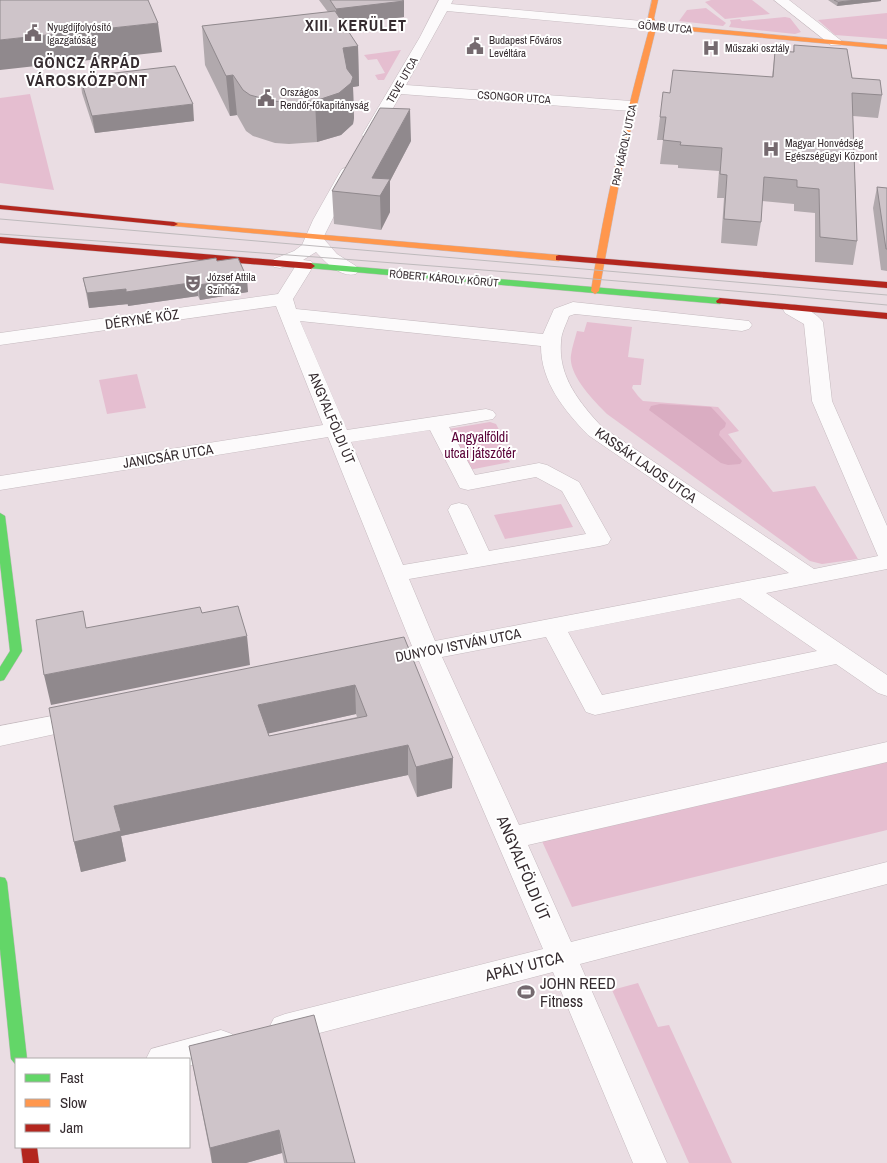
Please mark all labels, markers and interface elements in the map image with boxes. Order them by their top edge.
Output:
district label: XIII. KERÜLET [305,14,407,36]
street label: GÖMB UTCA [637,18,694,36]
place label: Nyugdíjfolyósító Igazgatóság [47,20,111,47]
public building icon: Nyugdíjfolyósító Igazgatóság [23,23,43,43]
place label: Budapest Főváros Levéltára [489,33,562,60]
public building icon: Budapest Főváros Levéltára [465,36,485,56]
hospital icon: Műszaki osztály [701,38,721,58]
place label: Műszaki osztály [725,41,790,55]
district label: GÖNCZ ÁRPÁD VÁROSKÖZPONT [26,51,148,91]
street label: TEVE UTCA [383,54,421,105]
place label: Országos Rendőr-főkapitányság [280,85,369,112]
street label: CSONGOR UTCA [477,87,552,107]
public building icon: Országos Rendőr-főkapitányság [256,88,276,108]
street label: PAP KÁROLY UTCA [609,102,640,187]
place label: Magyar Honvédség Egészségügyi Központ [785,136,878,163]
hospital icon: Magyar Honvédség Egészségügyi Központ [761,139,781,159]
street label: RÓBERT KÁROLY KÖRÚT [389,266,500,290]
place label: József Attila Színház [207,270,256,297]
theatre icon: József Attila Színház [183,273,203,293]
street label: DÉRYNÉ KÖZ [104,305,180,333]
street label: ANGYALFÖLDI ÚT [304,368,359,467]
street label: KASSÁK LAJOS UTCA [592,423,701,507]
park label: Angyalföldi utcai játszótér [444,428,516,462]
street label: JANICSÁR UTCA [122,440,215,472]
street label: DUNYOV ISTVÁN UTCA [394,624,523,666]
street label: ANGYALFÖLDI ÚT [492,811,556,924]
street label: APÁLY UTCA [482,946,565,987]
place label: JOHN REED Fitness [540,972,616,1012]
sports icon: JOHN REED Fitness [516,982,536,1002]
legend [15,1058,190,1148]
text: Fast [60,1067,84,1088]
text: Slow [60,1092,87,1113]
text: Jam [60,1117,83,1138]

